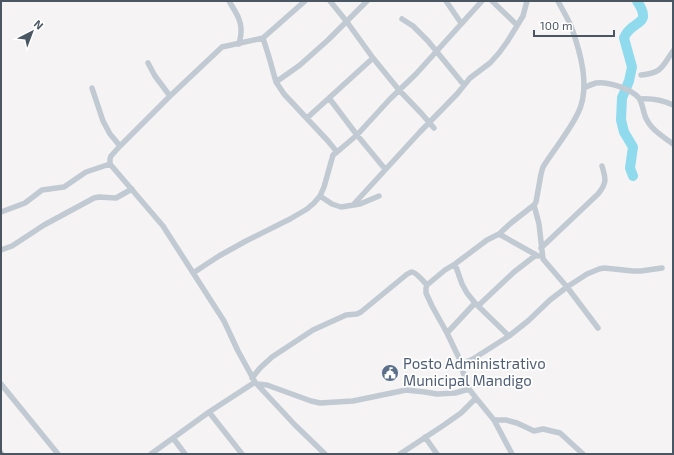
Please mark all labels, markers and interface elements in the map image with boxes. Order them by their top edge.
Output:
north arrow [12,12,52,52]
scale bar [534,12,614,38]
text: N [32,17,46,32]
text: 100 m [540,18,572,32]
place label: Posto Administrativo Municipal Mandigo [403,354,546,389]
public building icon: Posto Administrativo Municipal Mandigo [380,363,400,383]

